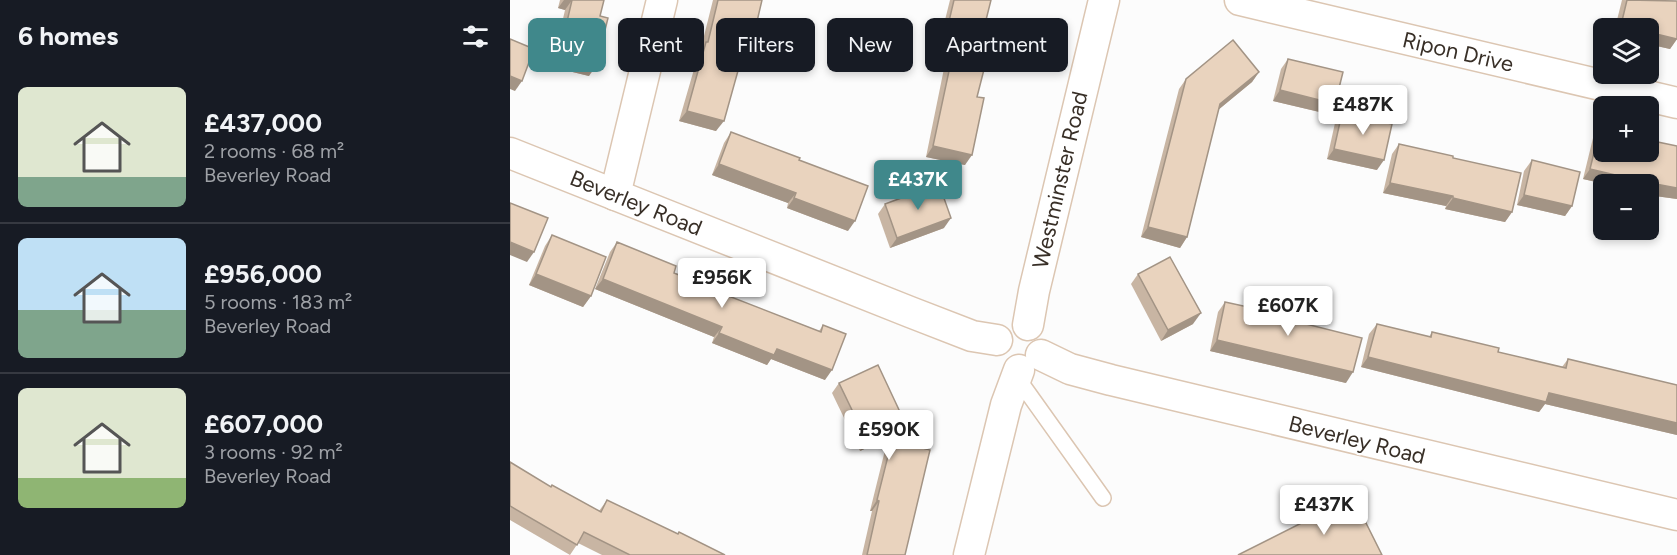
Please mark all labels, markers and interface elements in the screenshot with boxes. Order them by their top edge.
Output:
chip: Buy [528,18,606,72]
chip: Rent [618,18,704,72]
chip: Filters [716,18,815,72]
chip: New [827,18,913,72]
chip: Apartment [925,18,1068,72]
map controls [1593,18,1659,240]
button: layers [1593,18,1659,84]
text: 6 homes [18,20,118,52]
icon: filters [459,20,492,53]
street label: Ripon Drive [1400,26,1516,78]
pin: £487K [1321,85,1405,136]
street label: Westminster Road [1026,89,1094,271]
text: £487K [1332,92,1394,116]
button: + [1593,96,1659,162]
text: £437,000 [204,107,322,139]
icon: home [66,111,138,183]
text: 2 rooms · 68 m² [204,139,344,163]
pin: £437K [876,160,960,211]
text: Beverley Road [204,163,331,187]
street label: Beverley Road [566,164,706,242]
text: £437K [888,167,948,191]
button: − [1593,174,1659,240]
text: £956,000 [204,258,322,290]
pin: £956K [680,258,764,309]
icon: home [66,262,138,334]
text: £956K [692,265,752,289]
pin: £607K [1246,286,1330,337]
text: 5 rooms · 183 m² [204,290,352,314]
text: £607K [1258,293,1318,317]
text: Beverley Road [204,314,331,338]
text: £607,000 [204,408,323,440]
pin: £590K [847,410,931,461]
street label: Beverley Road [1286,410,1428,470]
icon: home [66,412,138,484]
text: £590K [858,417,920,441]
text: 3 rooms · 92 m² [204,440,343,464]
text: Beverley Road [204,464,331,488]
pin: £437K [1282,485,1366,536]
text: £437K [1294,492,1354,516]

